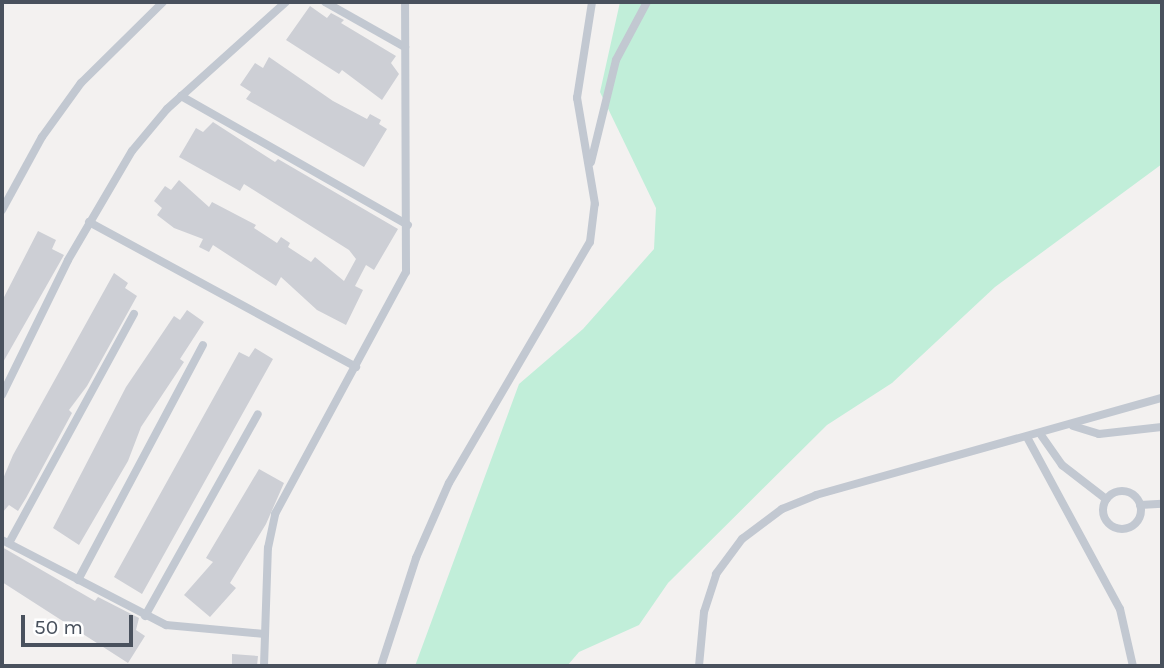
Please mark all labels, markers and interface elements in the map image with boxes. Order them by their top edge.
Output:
scale bar [24,602,136,646]
text: 50 m [34,615,83,639]

